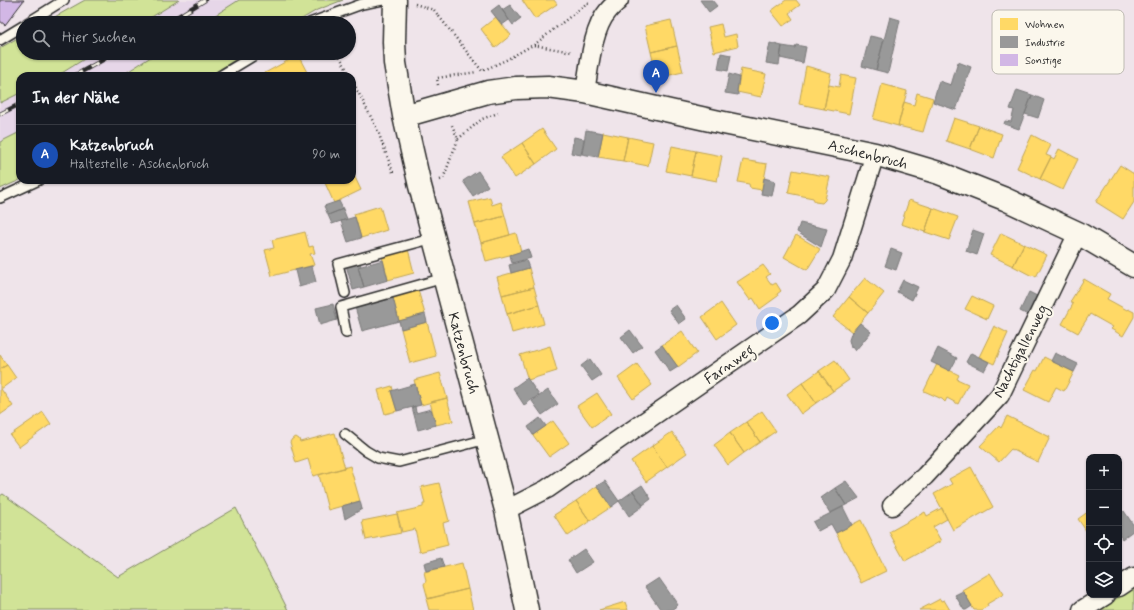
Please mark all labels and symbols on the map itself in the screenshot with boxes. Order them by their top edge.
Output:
legend [992,10,1124,74]
text: Wohnen [1025,18,1064,32]
text: Industrie [1025,36,1065,50]
text: Sonstige [1025,54,1062,68]
pin: A [643,60,669,93]
street label: Aschenbruch [826,135,910,175]
street label: Nachtigallenweg [989,301,1054,402]
street label: Katzenbruch [443,310,484,397]
your location [762,313,782,333]
street label: Farnweg [701,340,759,390]

